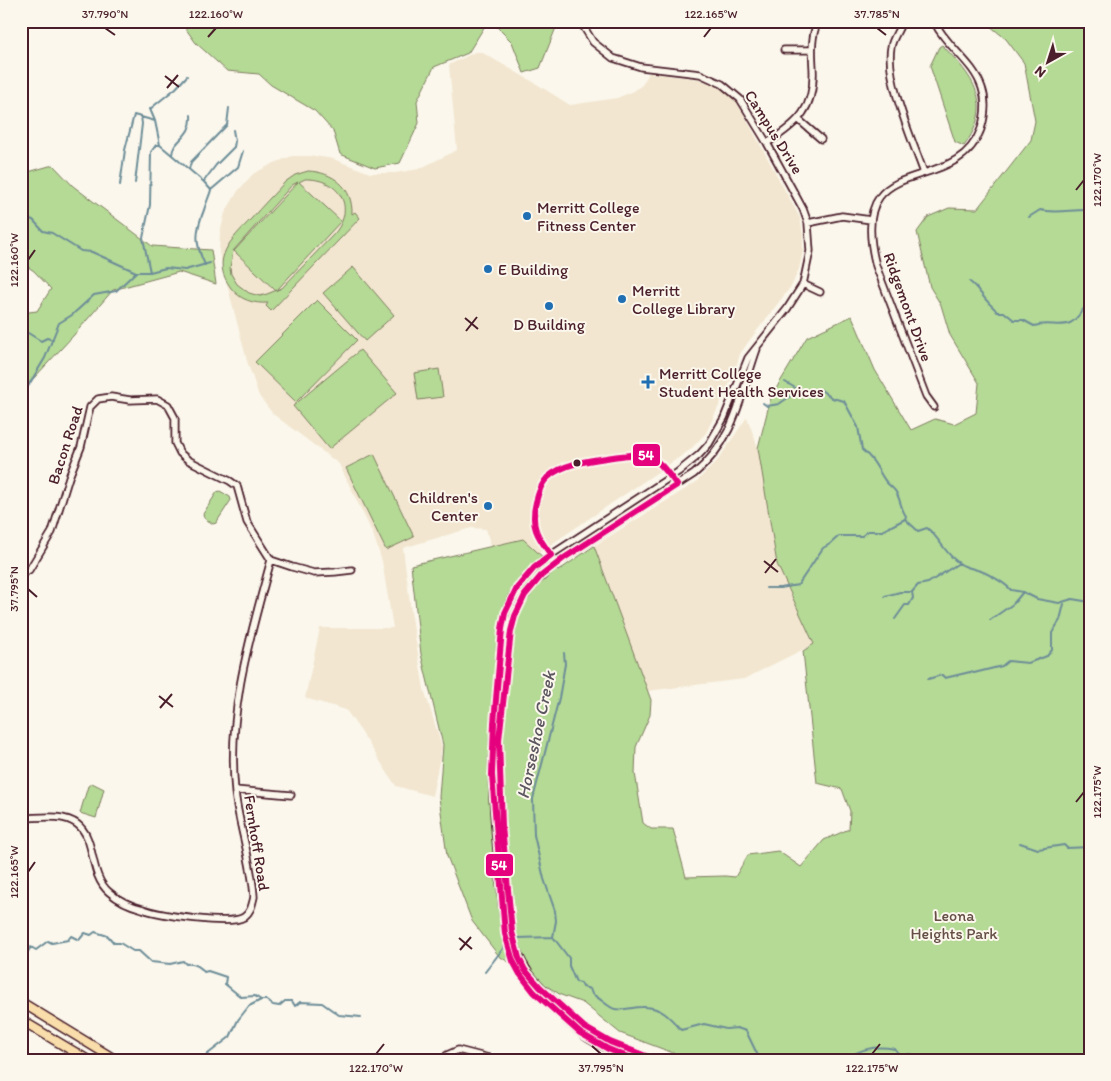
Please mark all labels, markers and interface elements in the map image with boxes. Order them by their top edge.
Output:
text: 37.790°N [82,7,128,21]
text: 122.160°W [189,7,243,21]
text: 122.165°W [684,7,738,21]
text: 37.785°N [854,7,900,21]
north arrow [1024,38,1074,88]
text: N [1031,62,1049,81]
street label: Campus Drive [741,86,807,178]
text: 122.170°W [1090,153,1104,207]
place label: Merritt College Fitness Center [537,198,640,235]
marker: Merritt College Fitness Center [521,210,533,222]
text: 122.160°W [7,233,21,287]
street label: Ridgemont Drive [879,250,937,364]
place label: E Building [498,260,569,279]
marker: E Building [482,263,494,275]
place label: Merritt College Library [632,281,735,318]
marker: Merritt College Library [616,293,628,305]
marker: D Building [543,300,555,312]
place label: D Building [513,315,586,334]
place label: Merritt College Student Health Services [659,364,824,401]
marker: Merritt College Student Health Services [641,375,655,389]
street label: Bacon Road [43,403,87,487]
line badge: 54 [632,443,661,467]
text: 54 [638,447,654,464]
unlabelled marker [572,458,582,468]
place label: Children's Center [409,488,479,525]
marker: Children's Center [482,500,494,512]
text: 37.795°N [7,566,21,612]
water label: Horseshoe Creek [512,668,561,801]
text: 122.175°W [1090,766,1104,818]
street label: Fernhoff Road [240,794,274,893]
text: 122.165°W [7,845,21,899]
line badge: 54 [485,853,514,877]
text: 54 [491,857,507,874]
park label: Leona Heights Park [910,906,998,943]
text: 122.170°W [349,1061,403,1075]
text: 37.795°N [578,1061,624,1075]
text: 122.175°W [846,1061,898,1075]

